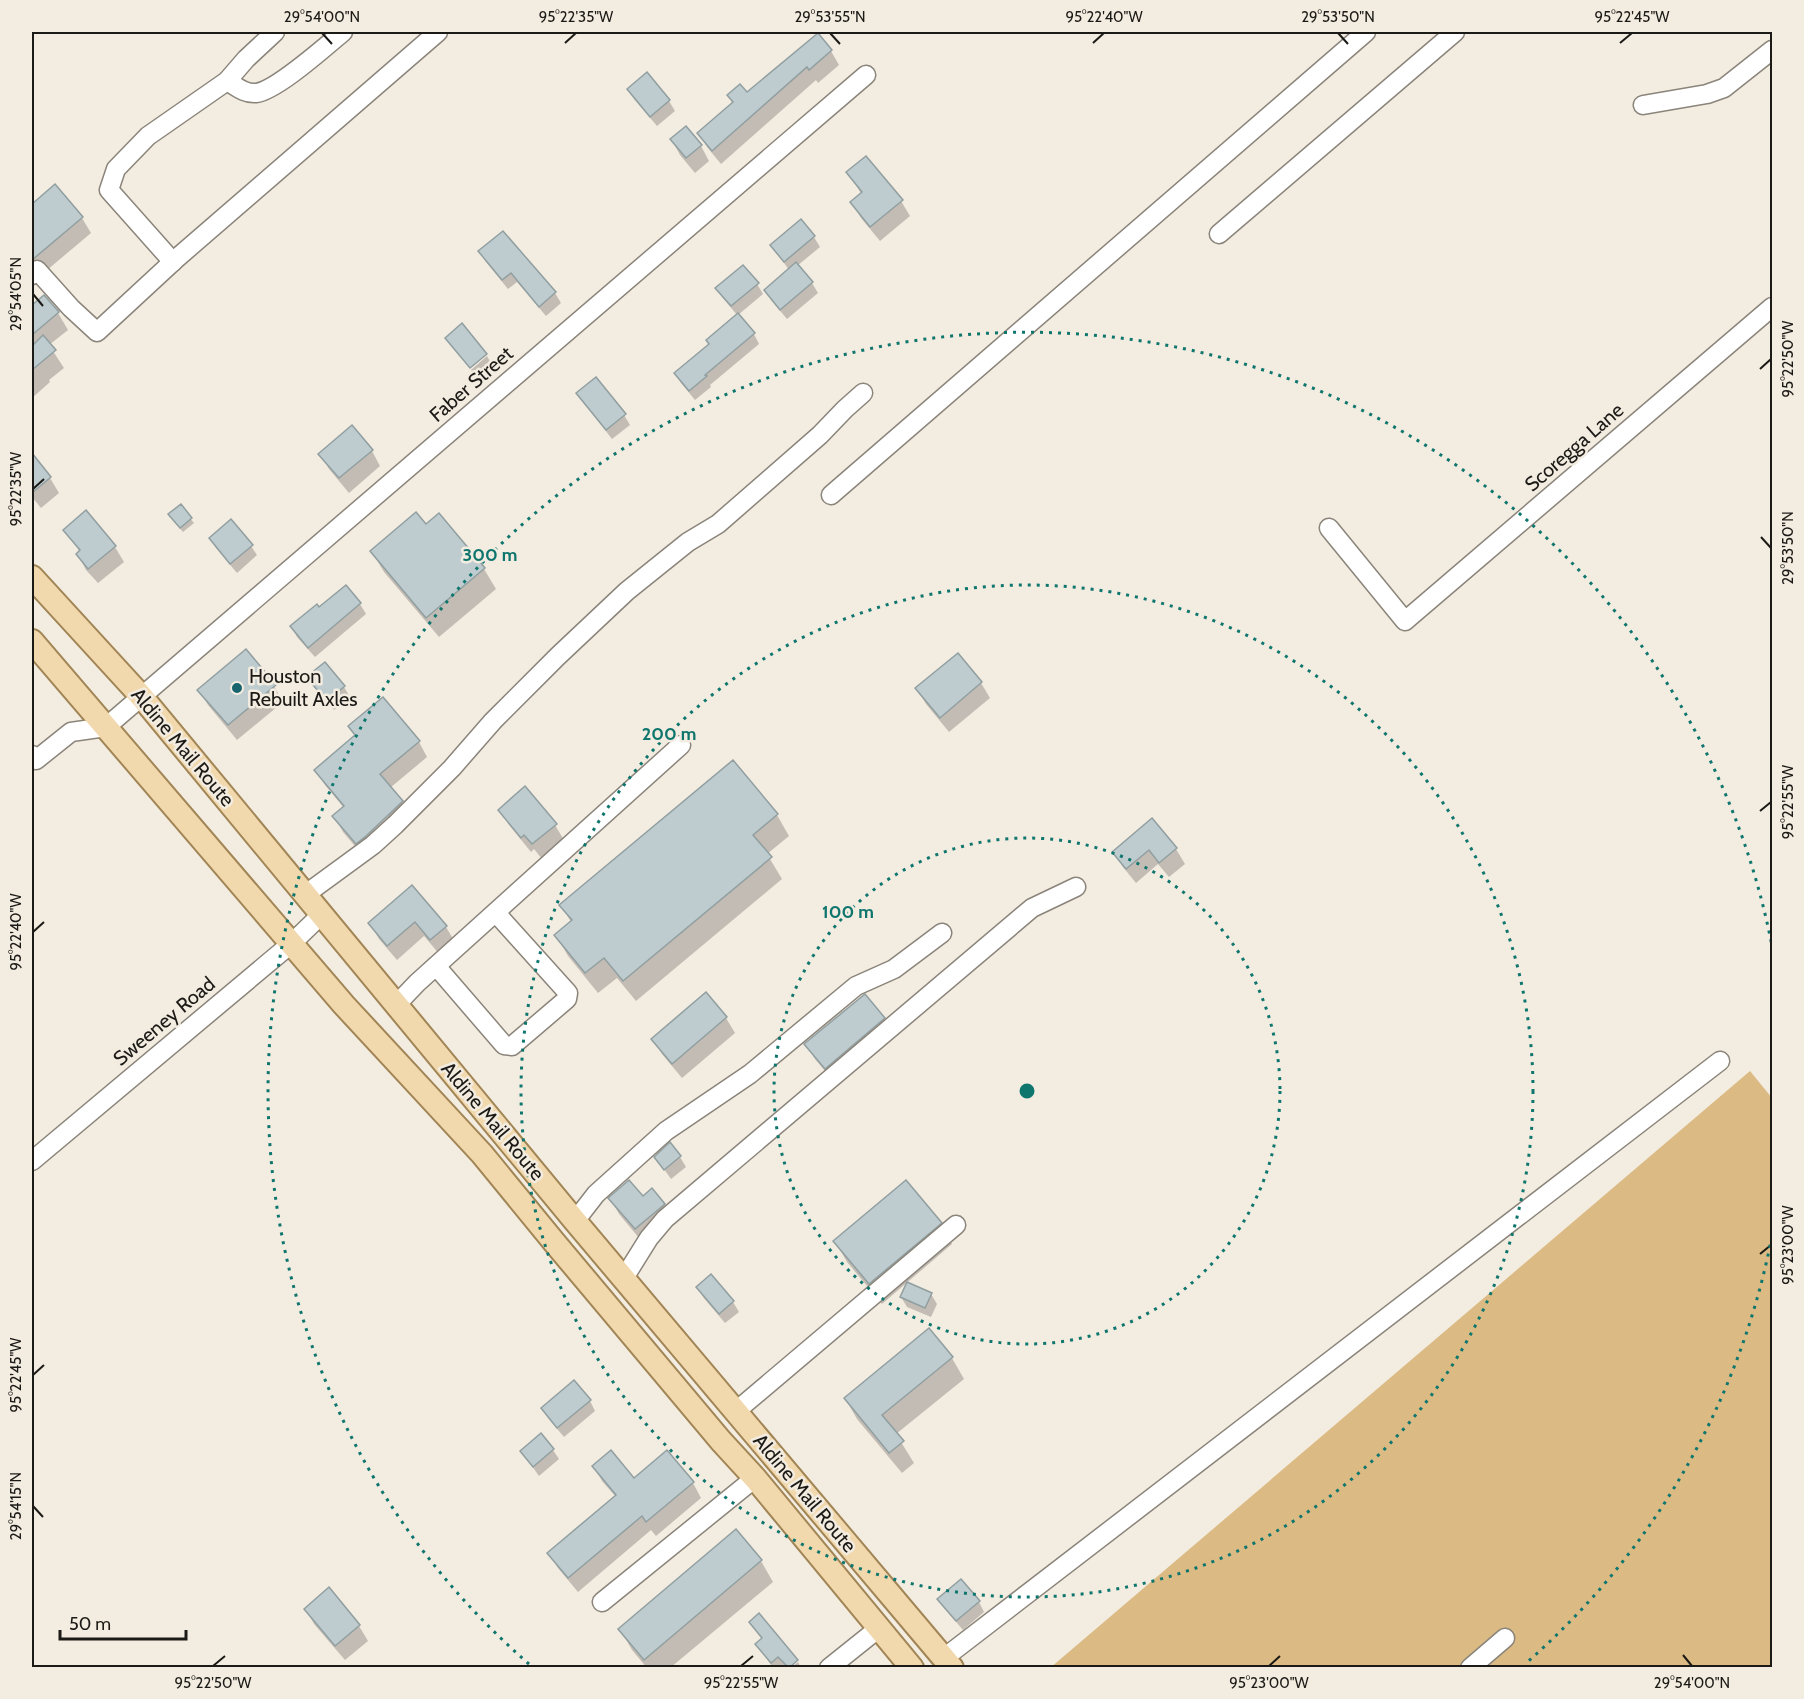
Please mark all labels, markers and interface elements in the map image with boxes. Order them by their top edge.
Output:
text: 29°54'00"N [284,8,360,26]
text: 95°22'35"W [539,8,614,26]
text: 29°53'55"N [794,8,866,26]
text: 95°22'40"W [1065,8,1143,26]
text: 29°53'50"N [1301,8,1375,26]
text: 95°22'45"W [1595,8,1670,26]
text: 29°54'05"N [7,257,25,331]
text: 95°22'50"W [1779,320,1797,397]
street label: Faber Street [424,341,518,427]
street label: Scoregga Lane [1520,398,1628,496]
text: 95°22'35"W [7,451,25,526]
text: 29°53'50"N [1779,511,1797,585]
text: 300 m [463,544,517,566]
place label: Houston Rebuilt Axles [249,664,358,711]
marker: Houston Rebuilt Axles [230,681,244,695]
street label: Aldine Mail Route [126,683,240,811]
text: 200 m [642,723,696,745]
text: 95°22'55"W [1779,764,1797,839]
text: 95°22'40"W [7,893,25,971]
text: 100 m [822,901,874,923]
street label: Sweeney Road [108,971,220,1071]
street label: Aldine Mail Route [436,1057,550,1185]
centre of rings [1017,1081,1037,1101]
text: 95°23'00"W [1779,1204,1797,1285]
text: 95°22'45"W [7,1337,25,1412]
street label: Aldine Mail Route [748,1429,862,1557]
text: 29°54'15"N [7,1472,25,1540]
scale bar [60,1603,186,1641]
text: 50 m [69,1613,111,1635]
text: 95°22'50"W [175,1674,252,1692]
text: 95°22'55"W [704,1674,779,1692]
text: 95°23'00"W [1229,1674,1310,1692]
text: 29°54'00"N [1654,1674,1730,1692]

